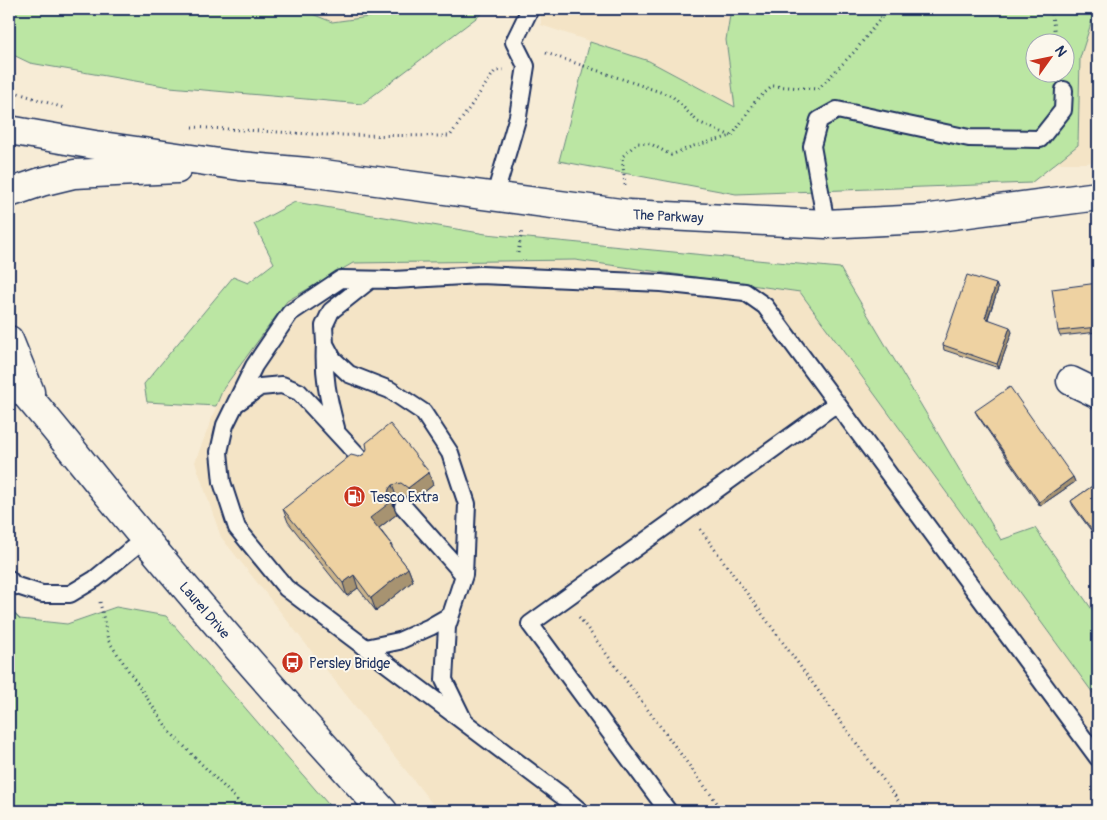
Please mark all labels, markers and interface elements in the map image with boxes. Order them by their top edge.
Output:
north arrow [1024,32,1074,82]
text: N [1051,43,1070,60]
street label: The Parkway [632,206,704,227]
fuel station icon: Tesco Extra [342,485,366,509]
place label: Tesco Extra [370,489,439,506]
street label: Laurel Drive [175,579,233,642]
bus stop icon: Persley Bridge [281,651,305,675]
place label: Persley Bridge [309,655,390,672]

